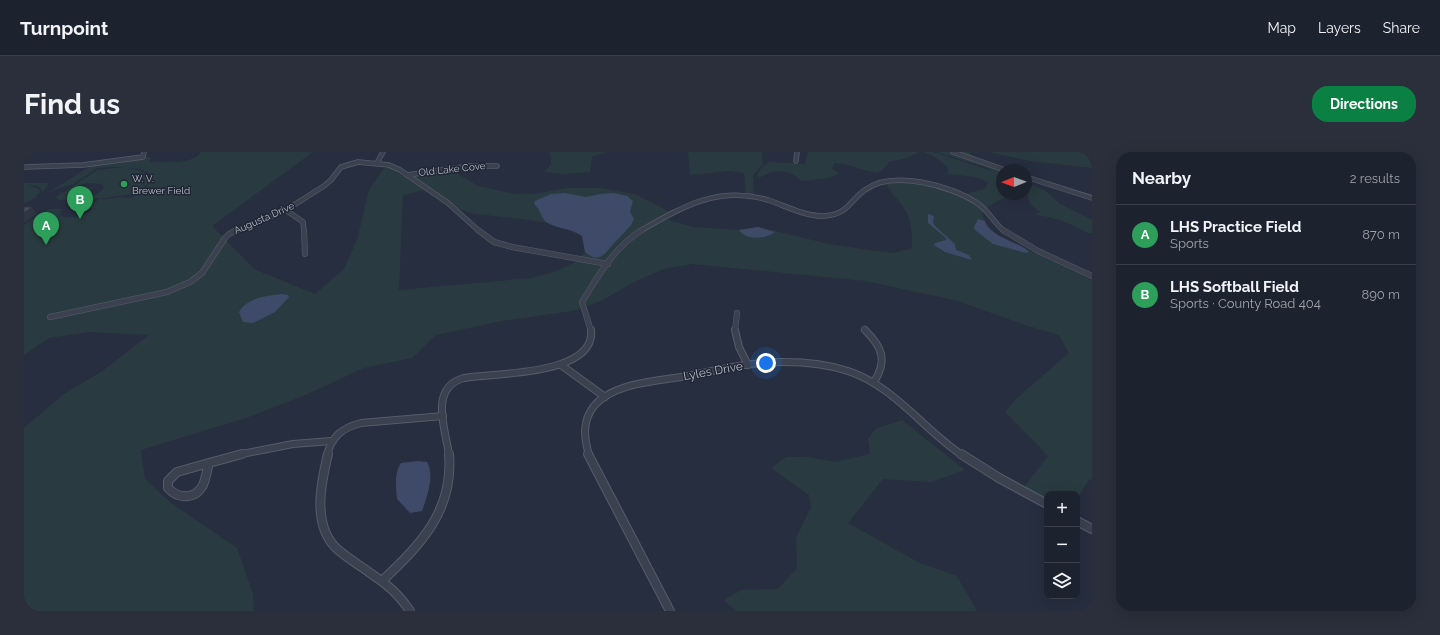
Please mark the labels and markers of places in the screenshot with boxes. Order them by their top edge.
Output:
place label: W. V. Brewer Field [132,173,190,196]
marker: W. V. Brewer Field [119,179,129,189]
pin: B [67,186,93,219]
pin: A [33,212,59,245]

